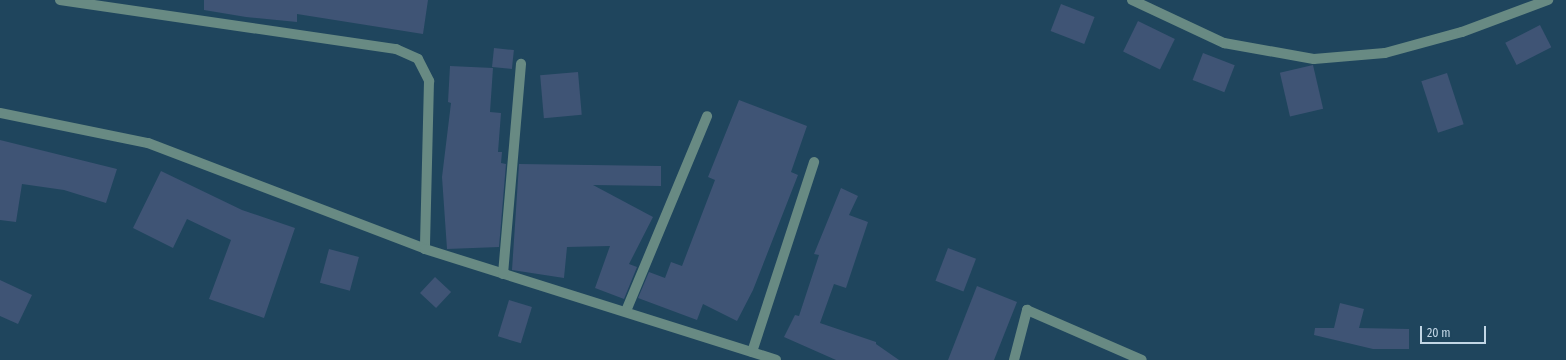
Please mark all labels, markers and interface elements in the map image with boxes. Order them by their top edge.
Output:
scale bar [1422,318,1488,344]
text: 20 m [1427,326,1451,340]

